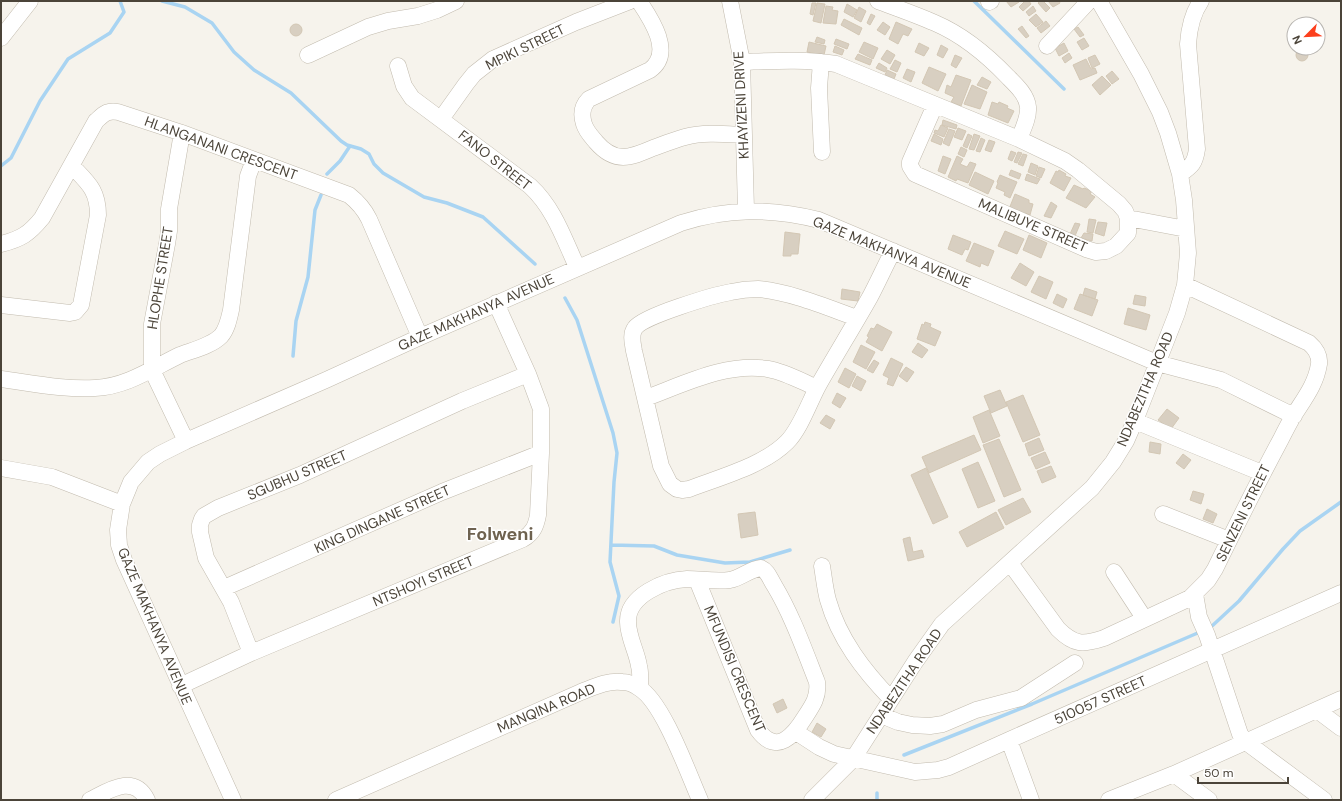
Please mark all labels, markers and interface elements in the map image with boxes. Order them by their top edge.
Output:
north arrow [1286,16,1326,56]
street label: MPIKI STREET [482,20,568,74]
text: N [1289,34,1305,47]
street label: KHAYIZENI DRIVE [729,50,753,159]
street label: HLANGANANI CRESCENT [142,112,300,184]
street label: FANO STREET [455,126,535,194]
street label: MALIBUYE STREET [976,194,1090,256]
street label: GAZE MAKHANYA AVENUE [810,212,974,292]
street label: HLOPHE STREET [143,225,177,331]
street label: GAZE MAKHANYA AVENUE [395,269,557,355]
street label: NDABEZITHA ROAD [1113,329,1177,449]
street label: SGUBHU STREET [244,446,350,504]
street label: SENZENI STREET [1212,461,1274,564]
street label: KING DINGANE STREET [311,481,453,557]
district label: Folweni [467,522,533,546]
street label: GAZE MAKHANYA AVENUE [114,545,196,707]
street label: NTSHOYI STREET [370,552,476,610]
street label: MFUNDISI CRESCENT [700,603,770,735]
street label: NDABEZITHA ROAD [862,625,946,737]
street label: 510057 STREET [1051,672,1149,728]
street label: MANQINA ROAD [494,679,598,737]
scale bar [1198,759,1288,785]
text: 50 m [1204,765,1233,781]

